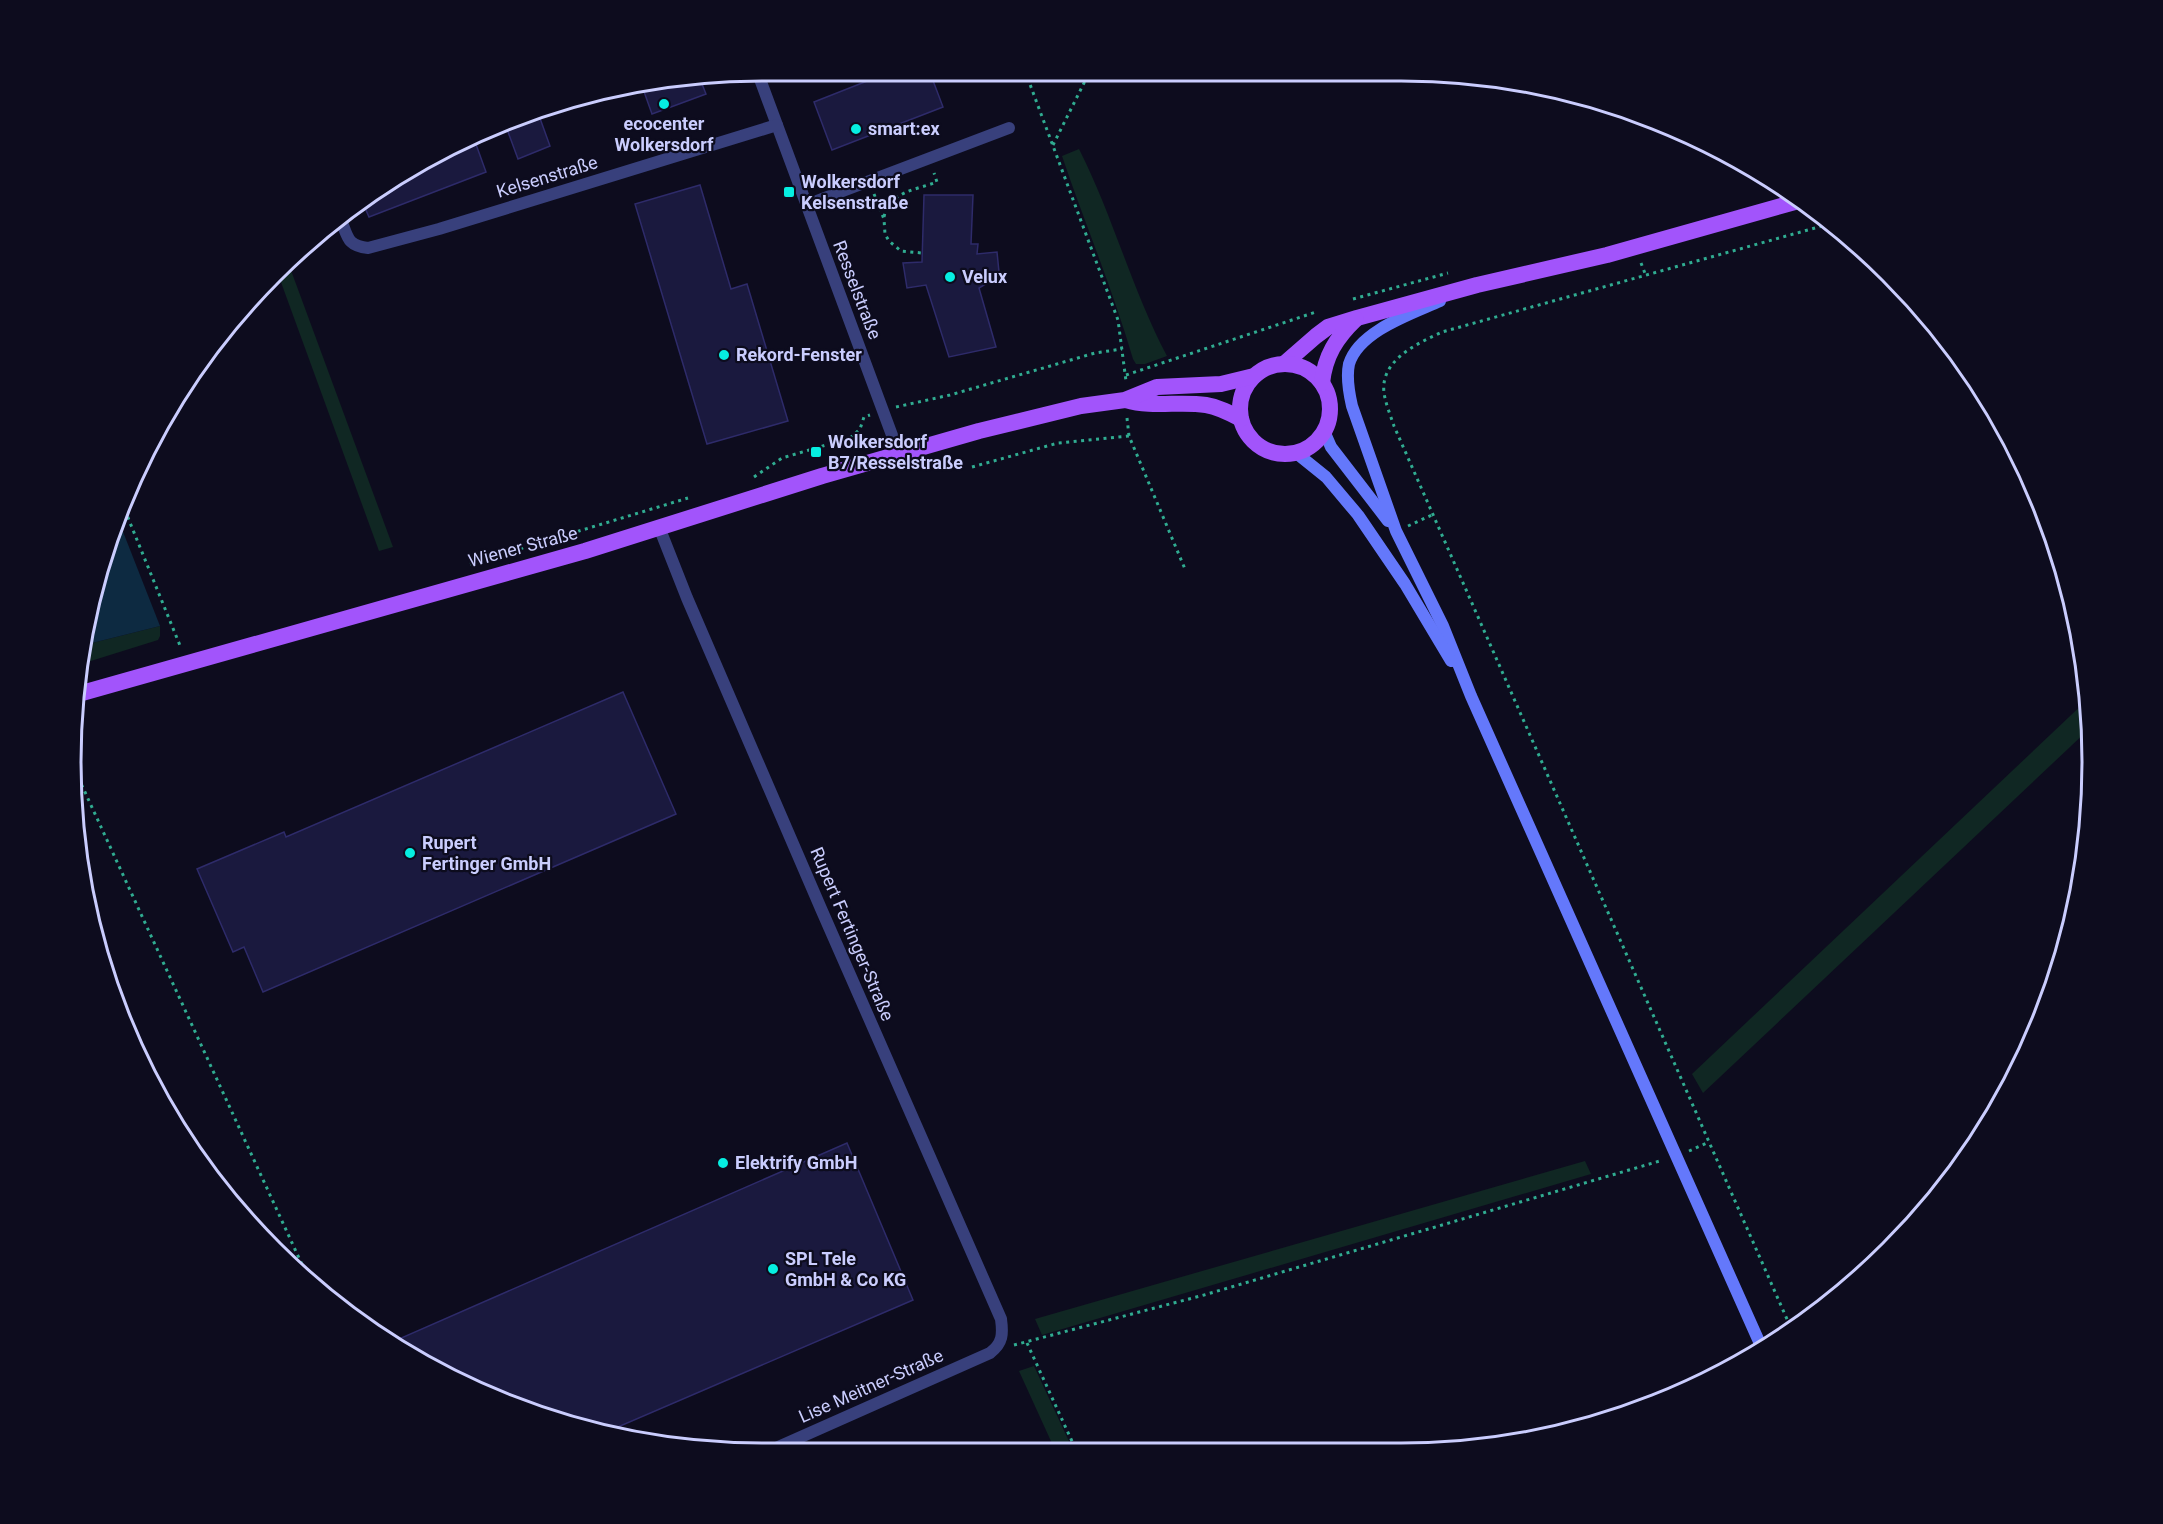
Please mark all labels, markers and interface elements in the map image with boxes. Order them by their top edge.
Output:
marker: ecocenter Wolkersdorf [657,97,671,111]
place label: ecocenter Wolkersdorf [615,113,714,155]
place label: smart:ex [868,118,940,139]
marker: smart:ex [849,122,863,136]
street label: Kelsenstraße [494,151,600,202]
place label: Wolkersdorf Kelsenstraße [801,171,908,213]
marker: Wolkersdorf Kelsenstraße [782,185,796,199]
street label: Resselstraße [829,237,886,342]
place label: Velux [962,266,1008,287]
marker: Velux [943,270,957,284]
place label: Rekord-Fenster [736,344,862,365]
marker: Rekord-Fenster [717,348,731,362]
place label: Wolkersdorf B7/Resselstraße [828,431,963,473]
marker: Wolkersdorf B7/Resselstraße [809,445,823,459]
street label: Wiener Straße [466,522,580,571]
place label: Rupert Fertinger GmbH [422,832,551,874]
street label: Rupert Fertinger-Straße [806,844,899,1024]
marker: Rupert Fertinger GmbH [403,846,417,860]
place label: Elektrify GmbH [735,1152,857,1173]
marker: Elektrify GmbH [716,1156,730,1170]
place label: SPL Tele GmbH & Co KG [785,1248,906,1290]
marker: SPL Tele GmbH & Co KG [766,1262,780,1276]
street label: Lise Meitner-Straße [795,1344,946,1427]

